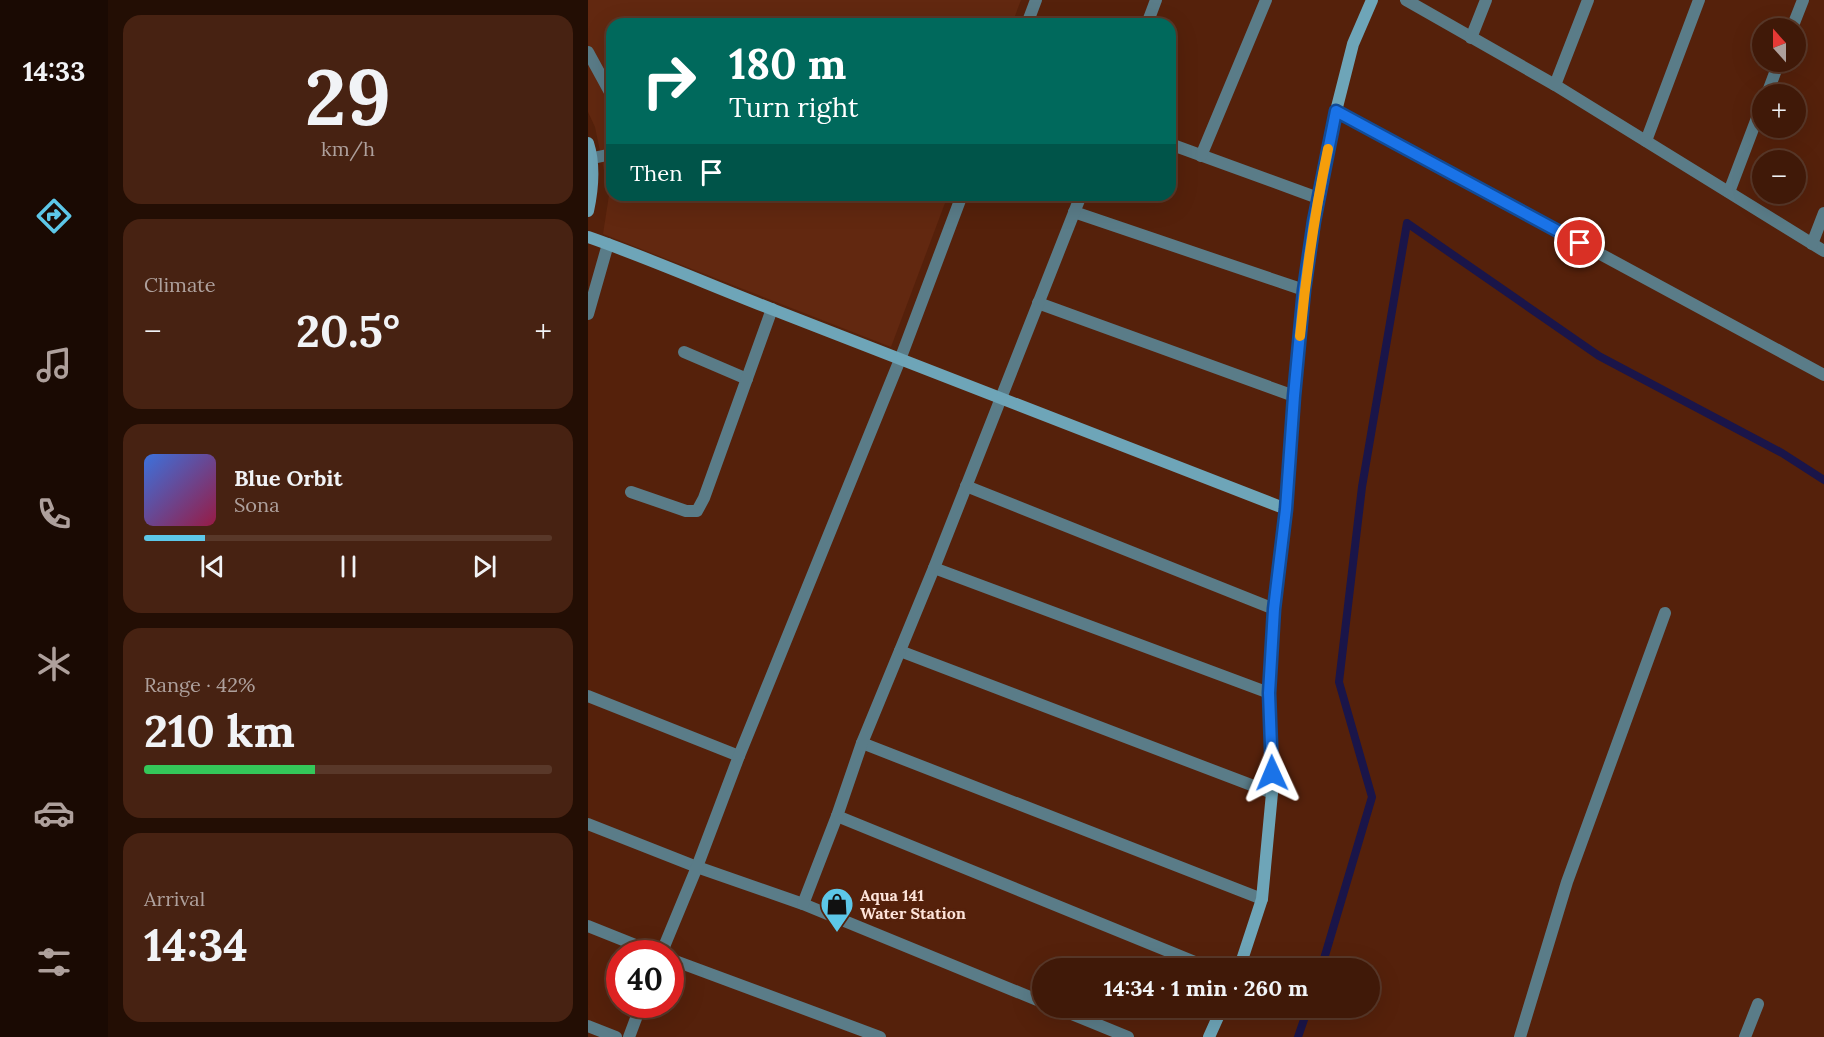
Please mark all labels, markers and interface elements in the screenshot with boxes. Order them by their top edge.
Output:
north arrow [1752,18,1806,72]
map controls [1752,18,1806,204]
text: 180 m [729,37,846,91]
icon: right [630,42,708,120]
text: 29 [305,47,391,146]
text: 14:33 [23,54,85,88]
button: + [1752,84,1806,138]
text: Turn right [729,90,858,124]
text: km/h [321,136,375,161]
button: − [1752,150,1806,204]
icon: arrive [695,156,728,189]
text: Then [630,159,683,187]
icon: directions [33,195,75,237]
pin [1554,217,1605,268]
icon: arrive [1563,226,1596,259]
text: Climate [144,272,216,297]
text: 20.5° [296,302,400,359]
text: − [144,310,162,352]
text: + [534,310,552,352]
icon: music [33,344,75,386]
text: Blue Orbit [234,464,342,492]
text: Sona [234,492,280,517]
icon: phone [33,493,75,535]
icon: previous [196,550,229,583]
icon: pause [332,550,365,583]
icon: next [468,550,501,583]
icon: climate [33,643,75,685]
text: Range · 42% [144,672,255,697]
text: 210 km [144,702,295,759]
position arrow [1240,741,1304,805]
icon: car [33,792,75,834]
place label: Aqua 141 Water Station [860,885,966,923]
text: Arrival [144,886,205,911]
shop icon: Aqua 141 Water Station [819,886,855,933]
text: 14:34 [144,916,248,973]
speed limit sign: 40 [606,940,684,1018]
icon: filters [33,941,75,983]
text: 14:34 · 1 min · 260 m [1104,974,1308,1002]

